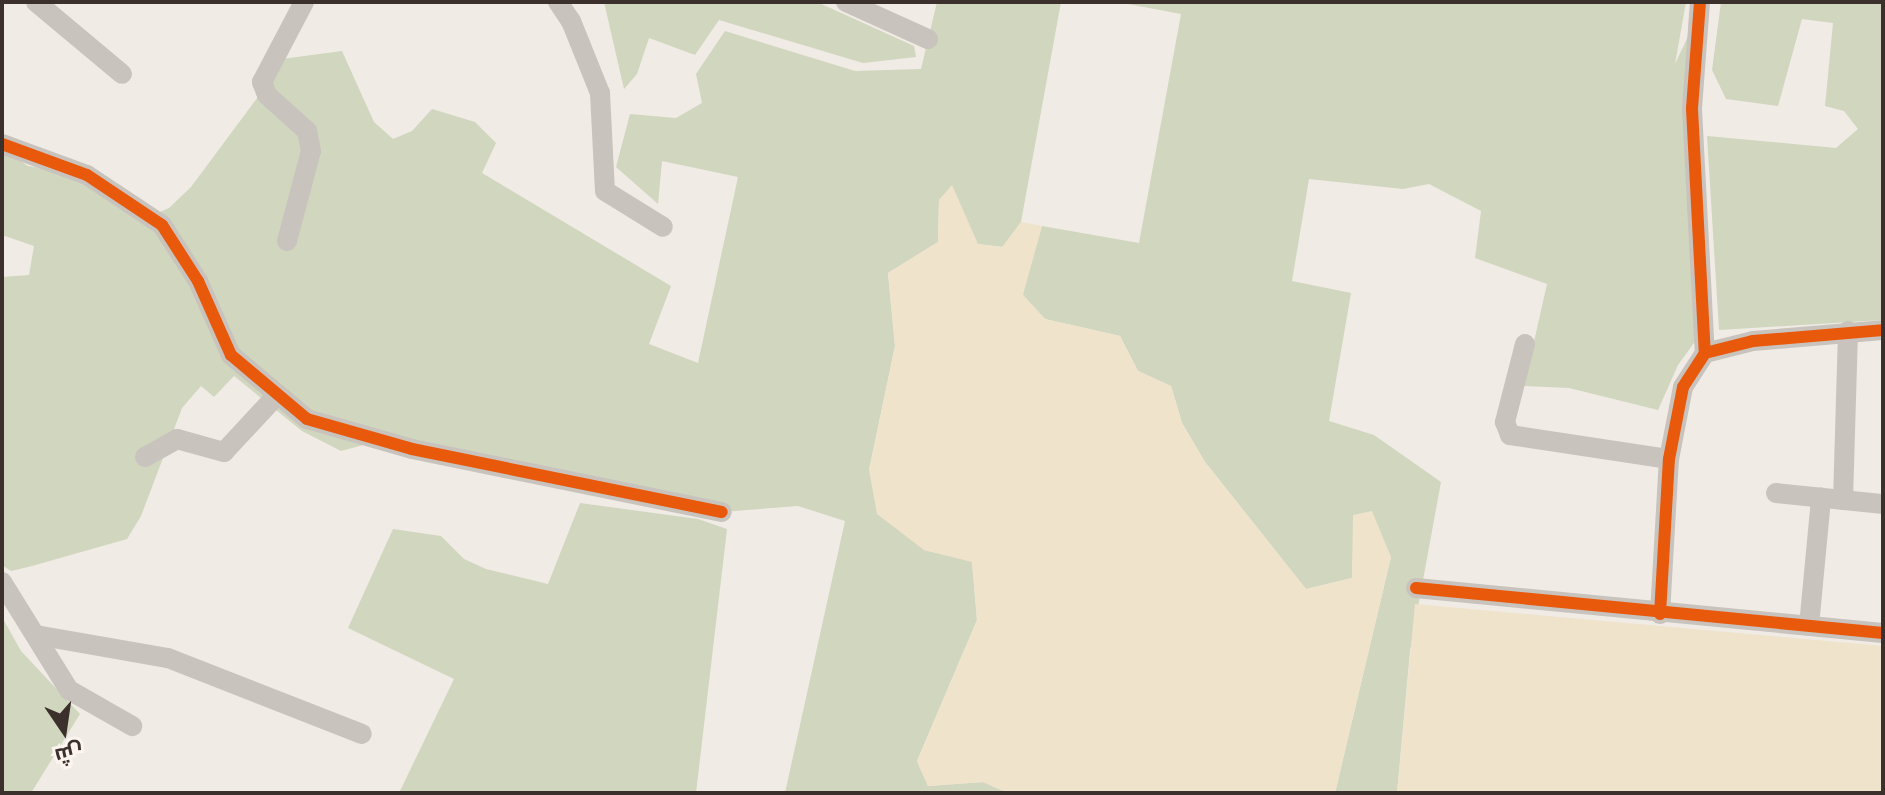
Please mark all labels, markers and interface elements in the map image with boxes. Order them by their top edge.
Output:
north arrow [24,691,104,771]
text: ش [53,738,87,772]

